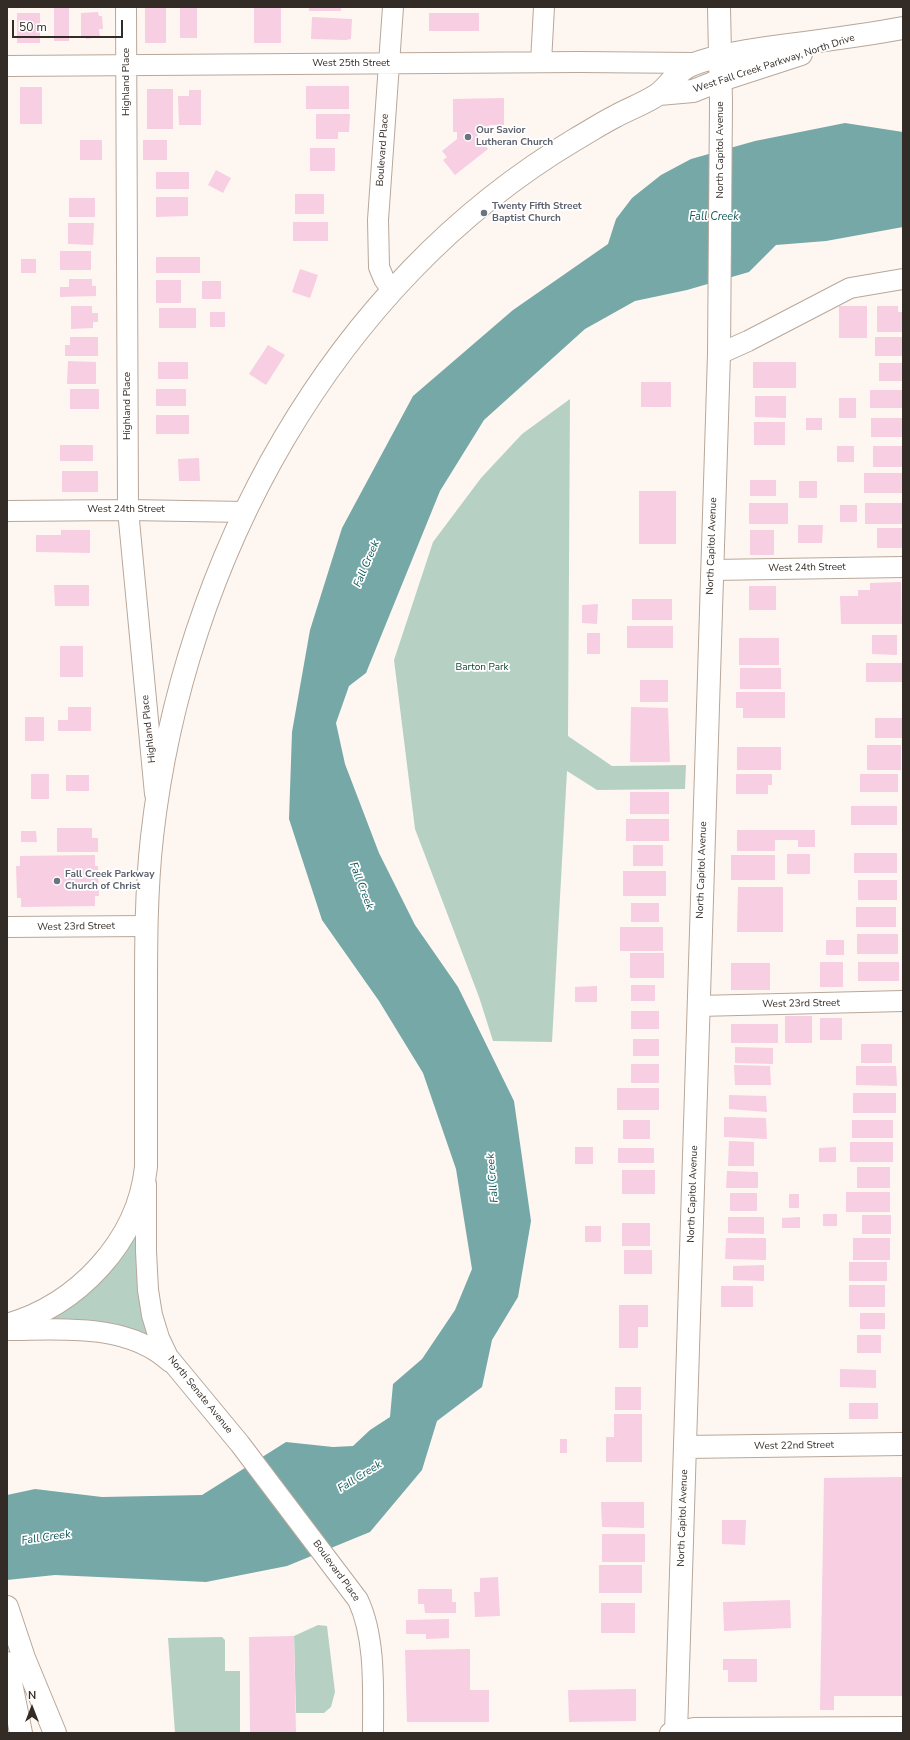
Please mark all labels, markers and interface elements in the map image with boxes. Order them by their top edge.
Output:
scale bar [14,12,125,38]
text: 50 m [19,19,47,35]
street label: West Fall Creek Parkway, North Drive [692,32,856,96]
street label: Highland Place [121,48,133,116]
street label: West 25th Street [312,58,390,70]
street label: North Capitol Avenue [715,101,727,199]
street label: Boulevard Place [374,113,392,187]
place label: Our Savior Lutheran Church [476,125,553,148]
marker: Our Savior Lutheran Church [463,132,473,142]
place label: Twenty Fifth Street Baptist Church [492,201,582,224]
marker: Twenty Fifth Street Baptist Church [479,208,489,218]
water label: Fall Creek [689,210,739,224]
street label: Highland Place [122,372,134,440]
street label: North Capitol Avenue [704,497,720,595]
street label: West 24th Street [87,504,165,516]
water label: Fall Creek [351,539,383,589]
street label: West 24th Street [768,561,846,575]
park label: Barton Park [455,662,509,674]
street label: Highland Place [139,694,159,764]
street label: North Capitol Avenue [694,821,710,919]
water label: Fall Creek [346,861,376,911]
place label: Fall Creek Parkway Church of Christ [65,869,154,892]
marker: Fall Creek Parkway Church of Christ [52,876,62,886]
street label: West 23rd Street [37,920,115,934]
street label: West 23rd Street [762,997,840,1011]
street label: North Capitol Avenue [685,1145,701,1243]
water label: Fall Creek [484,1153,502,1203]
street label: North Senate Avenue [165,1354,235,1436]
street label: West 22nd Street [754,1439,834,1453]
water label: Fall Creek [336,1458,384,1496]
street label: North Capitol Avenue [675,1469,691,1567]
water label: Fall Creek [21,1528,71,1548]
street label: Boulevard Place [310,1538,362,1604]
north arrow [12,1688,52,1728]
text: N [28,1688,36,1703]

